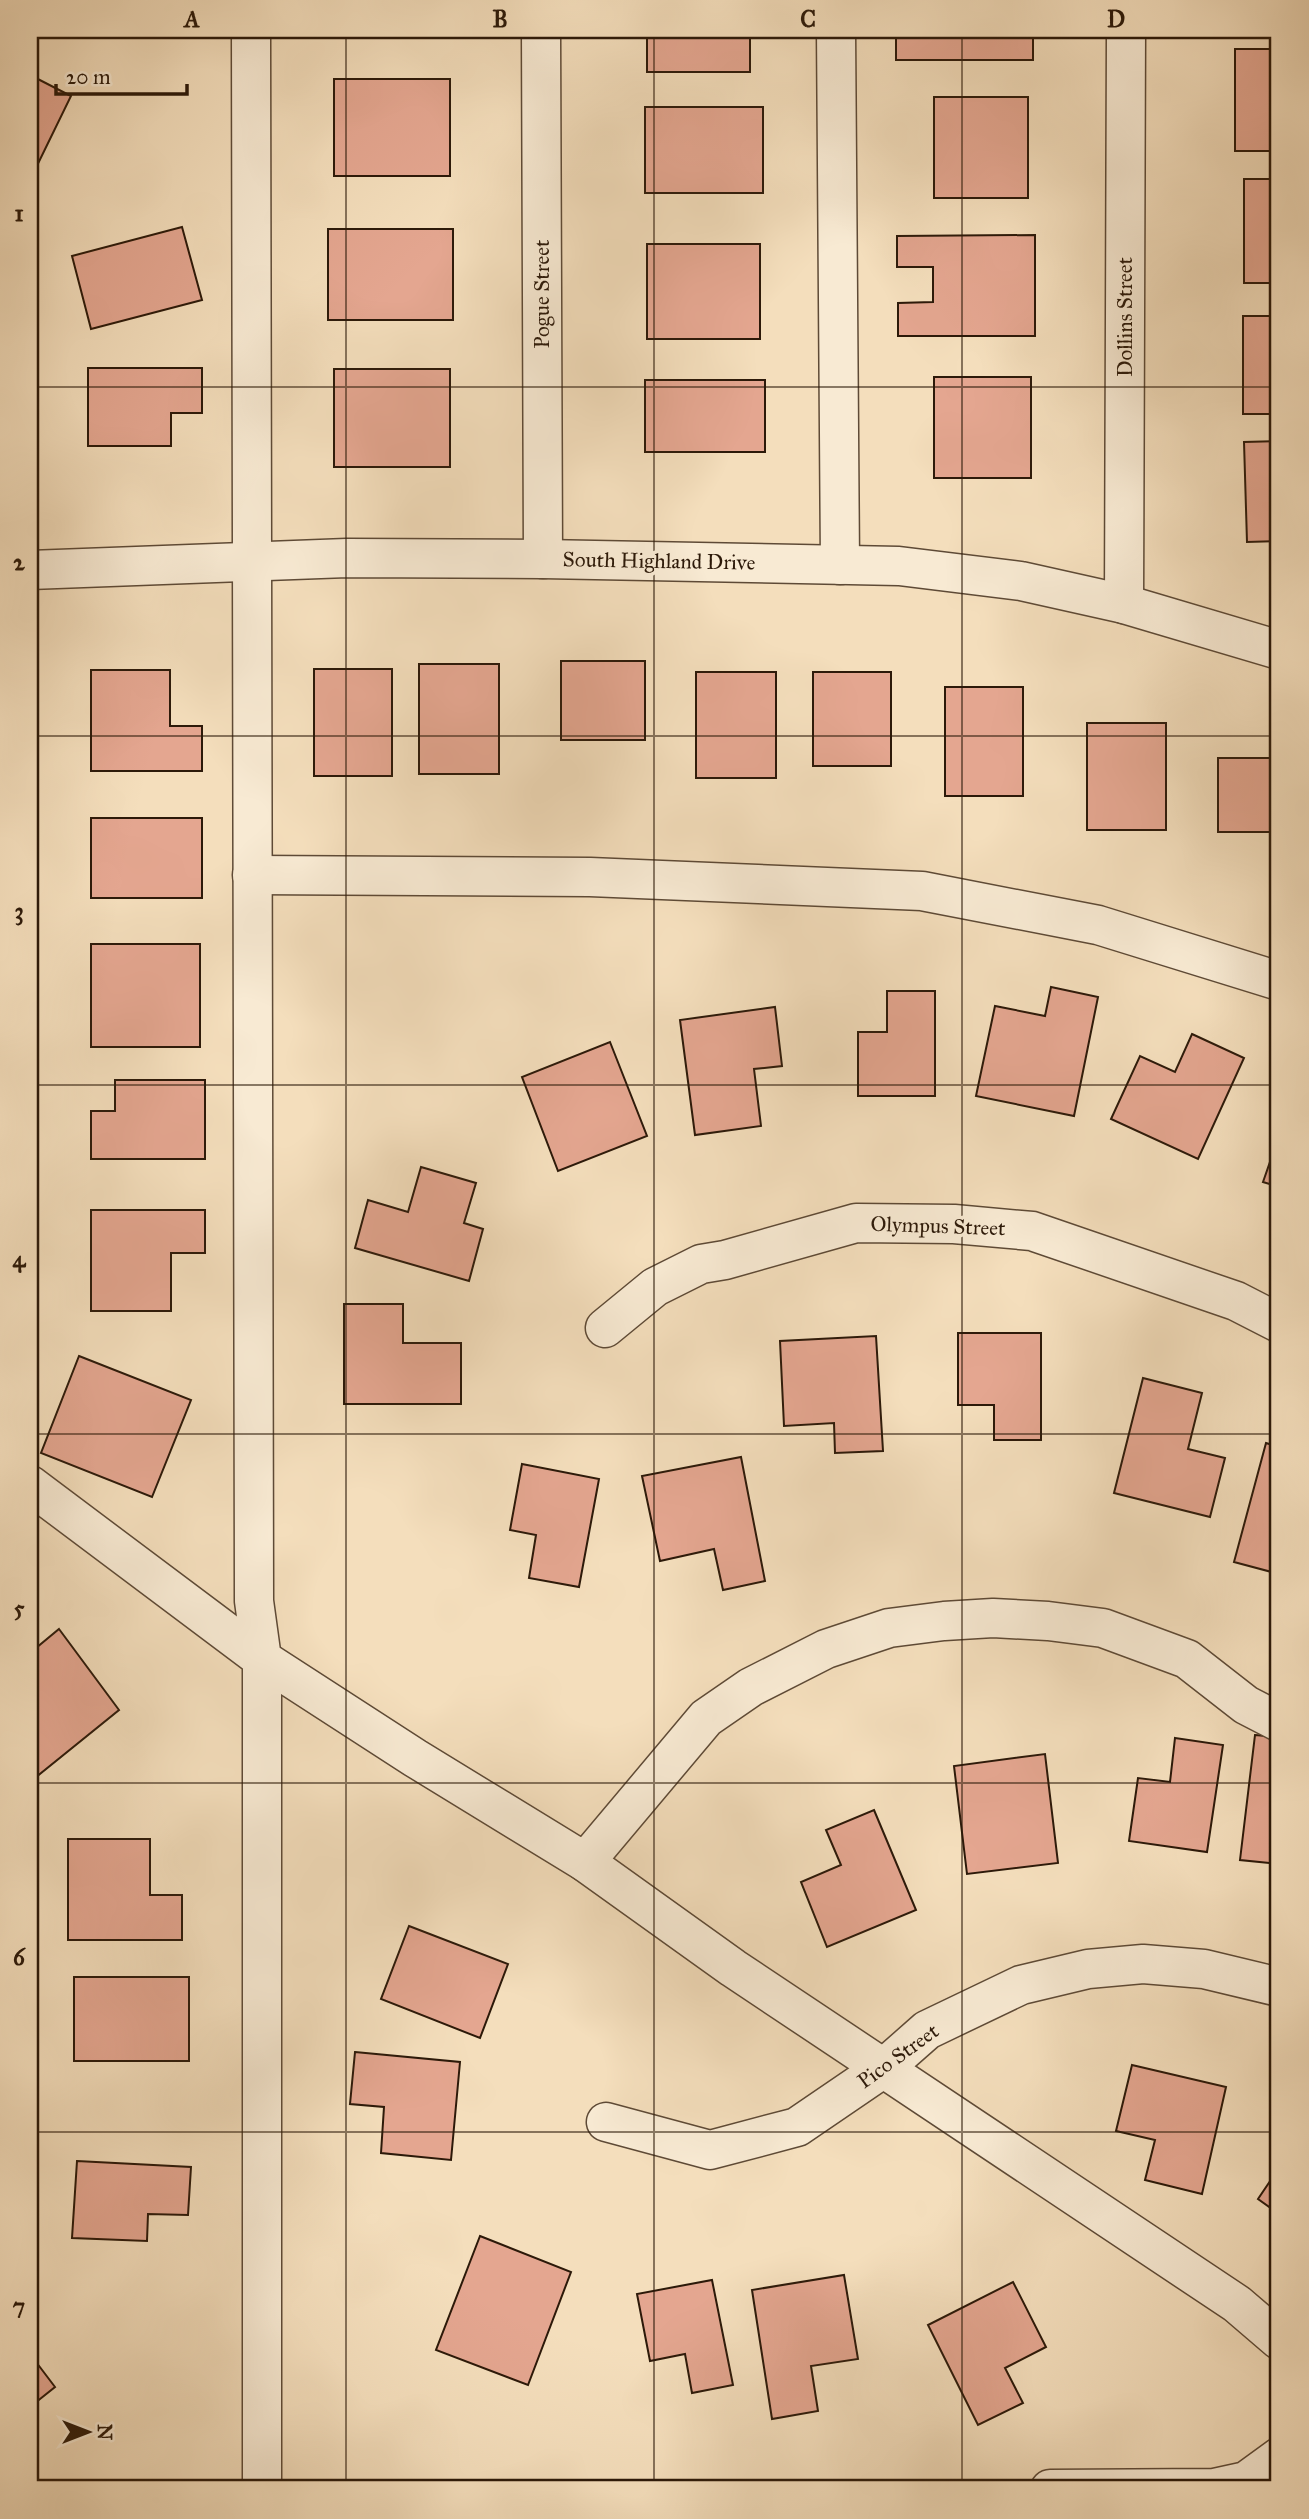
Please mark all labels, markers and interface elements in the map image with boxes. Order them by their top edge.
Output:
text: A [182,5,200,33]
text: B [492,5,508,33]
text: C [800,5,816,33]
text: D [1107,5,1125,33]
scale bar [56,52,187,96]
text: 20 m [66,64,111,90]
text: 1 [14,199,24,227]
street label: Pogue Street [529,239,555,348]
street label: Dollins Street [1112,256,1138,377]
street label: South Highland Drive [562,546,756,576]
text: 2 [13,548,25,576]
text: 3 [14,897,24,926]
street label: Olympus Street [870,1211,1006,1241]
text: 4 [13,1245,27,1273]
text: 5 [14,1594,25,1622]
text: 6 [13,1943,26,1971]
street label: Pico Street [852,2018,944,2094]
text: 7 [13,2292,25,2320]
north arrow [52,2396,122,2466]
text: N [93,2424,116,2440]

